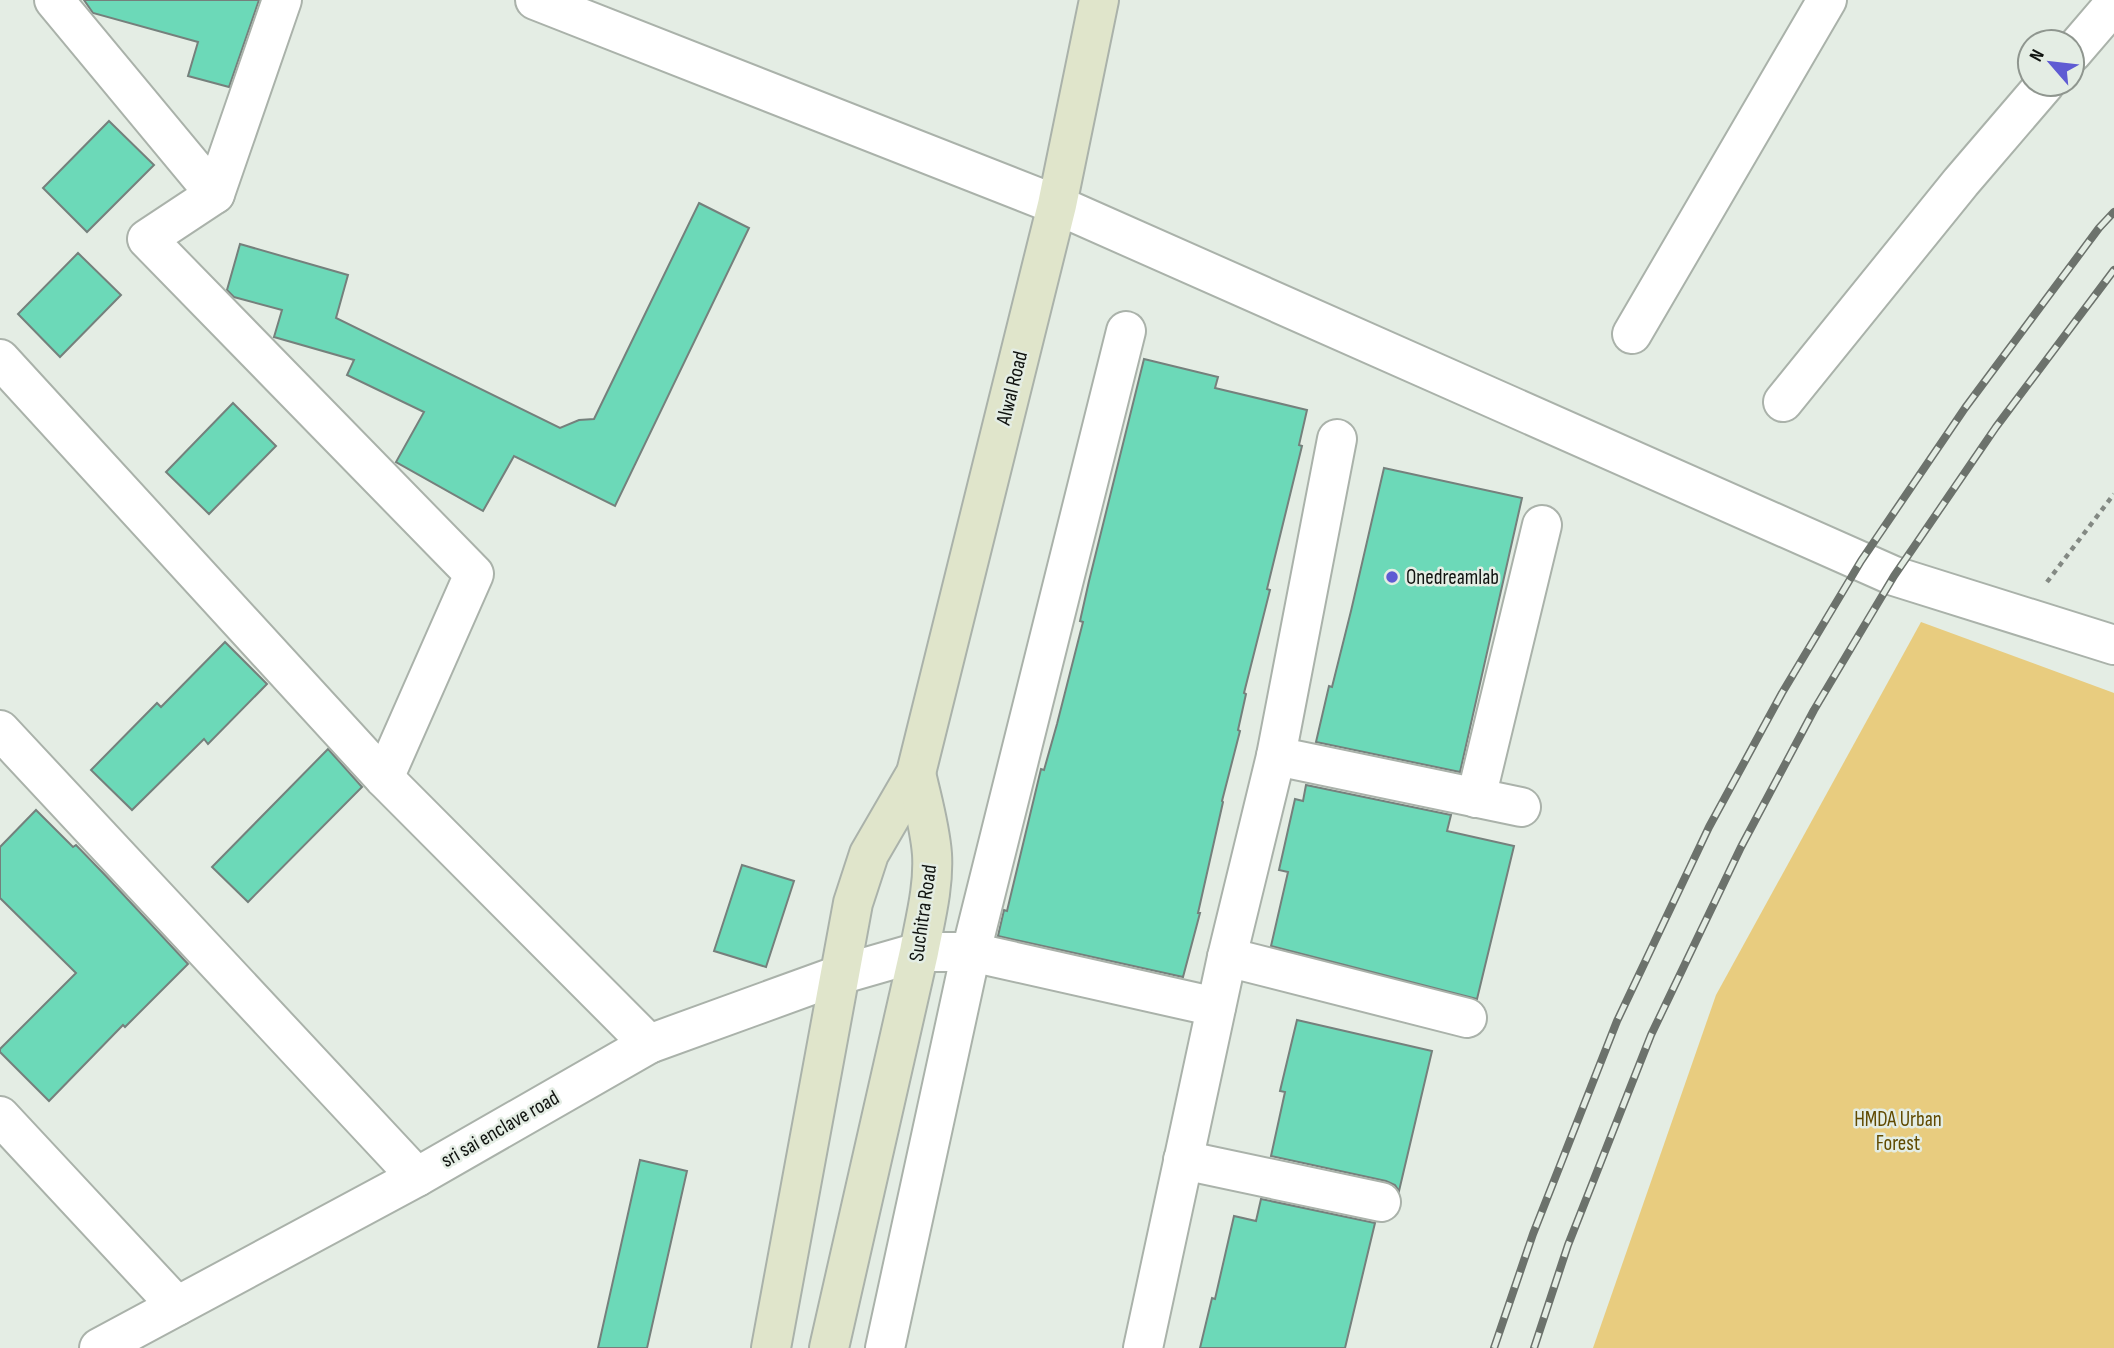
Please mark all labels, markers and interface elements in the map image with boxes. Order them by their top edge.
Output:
north arrow [2016,28,2086,98]
text: N [2025,46,2050,66]
street label: Alwal Road [991,349,1033,428]
place label: Onedreamlab [1406,565,1499,590]
marker: Onedreamlab [1384,569,1400,585]
street label: Suchitra Road [904,863,942,963]
street label: sri sai enclave road [436,1085,564,1173]
park label: HMDA Urban Forest [1854,1107,1942,1156]

